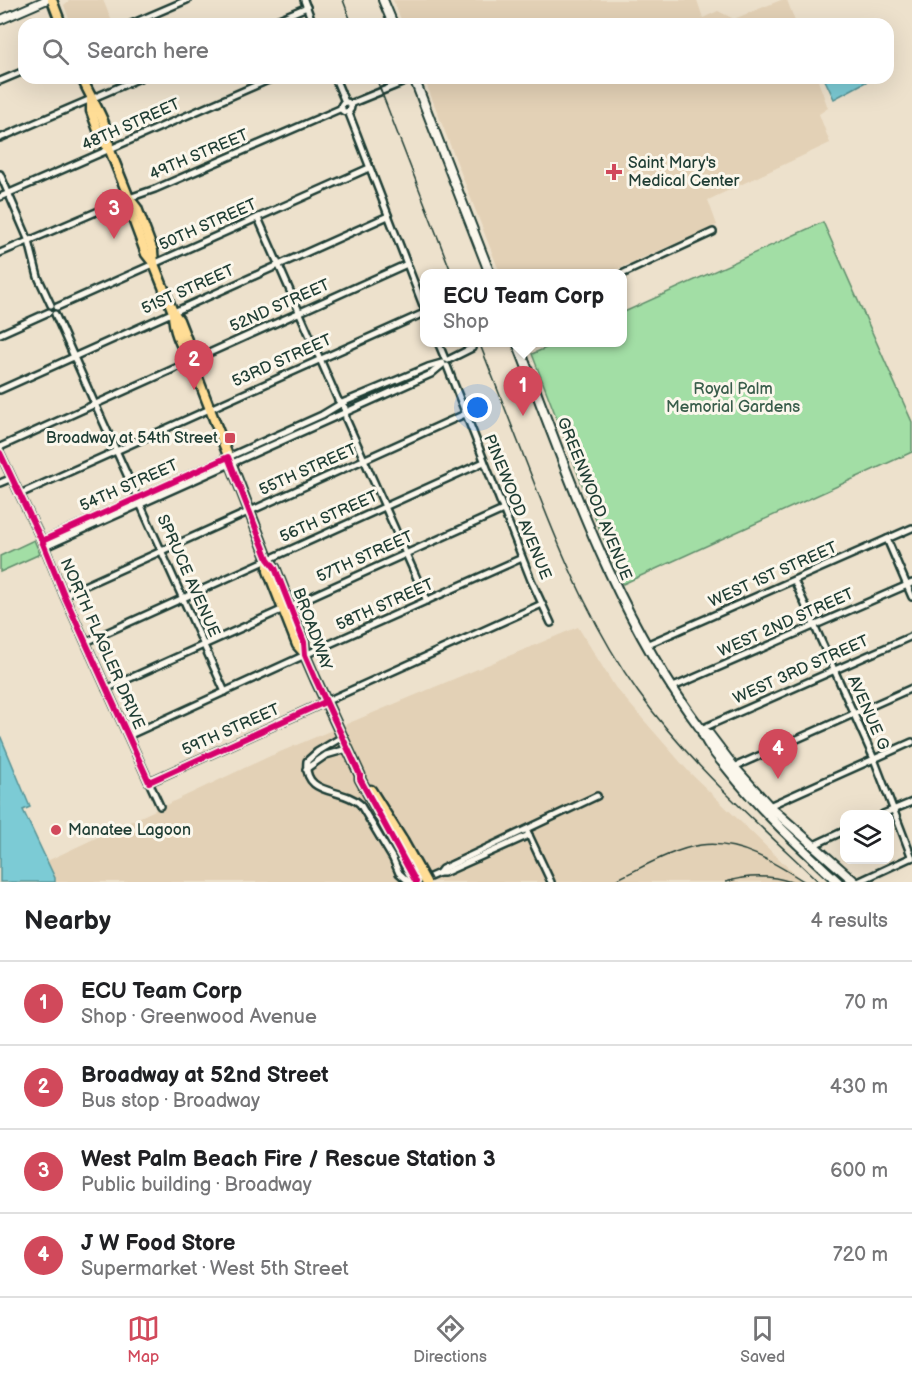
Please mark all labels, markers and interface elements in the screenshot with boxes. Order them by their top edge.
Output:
search box [18,18,894,84]
icon: search [39,35,72,68]
text: Search here [87,38,209,65]
street label: 48TH STREET [79,95,183,155]
street label: 49TH STREET [147,126,252,184]
place label: Saint Mary's Medical Center [628,154,739,191]
marker: Saint Mary's Medical Center [605,163,623,181]
pin: 3 [94,190,134,239]
street label: 50TH STREET [156,195,260,255]
street label: 51ST STREET [139,261,238,319]
popup [420,269,627,347]
street label: 52ND STREET [227,275,333,337]
text: ECU Team Corp [443,283,604,310]
text: Shop [443,310,489,334]
street label: 53RD STREET [229,330,335,391]
pin: 2 [174,340,214,390]
pin: 1 [504,366,542,416]
park label: Royal Palm Memorial Gardens [666,380,800,417]
your location [463,393,492,422]
street label: GREENWOOD AVENUE [553,415,635,583]
place label: Broadway at 54th Street [46,429,218,448]
marker: Broadway at 54th Street [223,431,237,445]
street label: PINEWOOD AVENUE [479,432,555,582]
street label: 55TH STREET [256,440,360,500]
street label: 54TH STREET [77,456,181,516]
street label: 56TH STREET [277,487,381,547]
street label: SPRUCE AVENUE [152,512,224,640]
street label: 57TH STREET [314,527,416,587]
street label: WEST 1ST STREET [706,538,841,612]
street label: NORTH FLAGLER DRIVE [56,556,148,732]
street label: 58TH STREET [333,575,437,635]
street label: WEST 2ND STREET [715,584,857,662]
street label: BROADWAY [288,585,336,673]
street label: WEST 3RD STREET [730,631,872,708]
street label: AVENUE G [843,673,893,753]
street label: 59TH STREET [179,700,283,760]
pin: 4 [758,730,798,779]
map controls [840,810,894,864]
button: layers [840,810,894,864]
place label: Manatee Lagoon [68,821,191,840]
marker: Manatee Lagoon [49,823,63,837]
text: Nearby [24,906,111,937]
text: 4 results [810,909,888,933]
text: ECU Team Corp [81,978,242,1005]
text: 1 [39,991,48,1015]
text: 70 m [844,991,888,1015]
text: Shop · Greenwood Avenue [81,1005,317,1029]
text: Broadway at 52nd Street [81,1062,329,1089]
text: 2 [38,1075,49,1099]
text: 430 m [830,1075,888,1099]
text: Bus stop · Broadway [81,1089,260,1113]
text: West Palm Beach Fire / Rescue Station 3 [81,1146,495,1173]
text: 3 [38,1159,49,1183]
text: 600 m [830,1159,888,1183]
text: Public building · Broadway [81,1173,312,1197]
text: J W Food Store [81,1230,236,1257]
text: 4 [38,1243,49,1267]
text: 720 m [833,1243,888,1267]
text: Supermarket · West 5th Street [81,1257,349,1281]
tab: Map [127,1312,160,1367]
tab: Directions [413,1312,487,1367]
tab: Saved [740,1312,785,1367]

